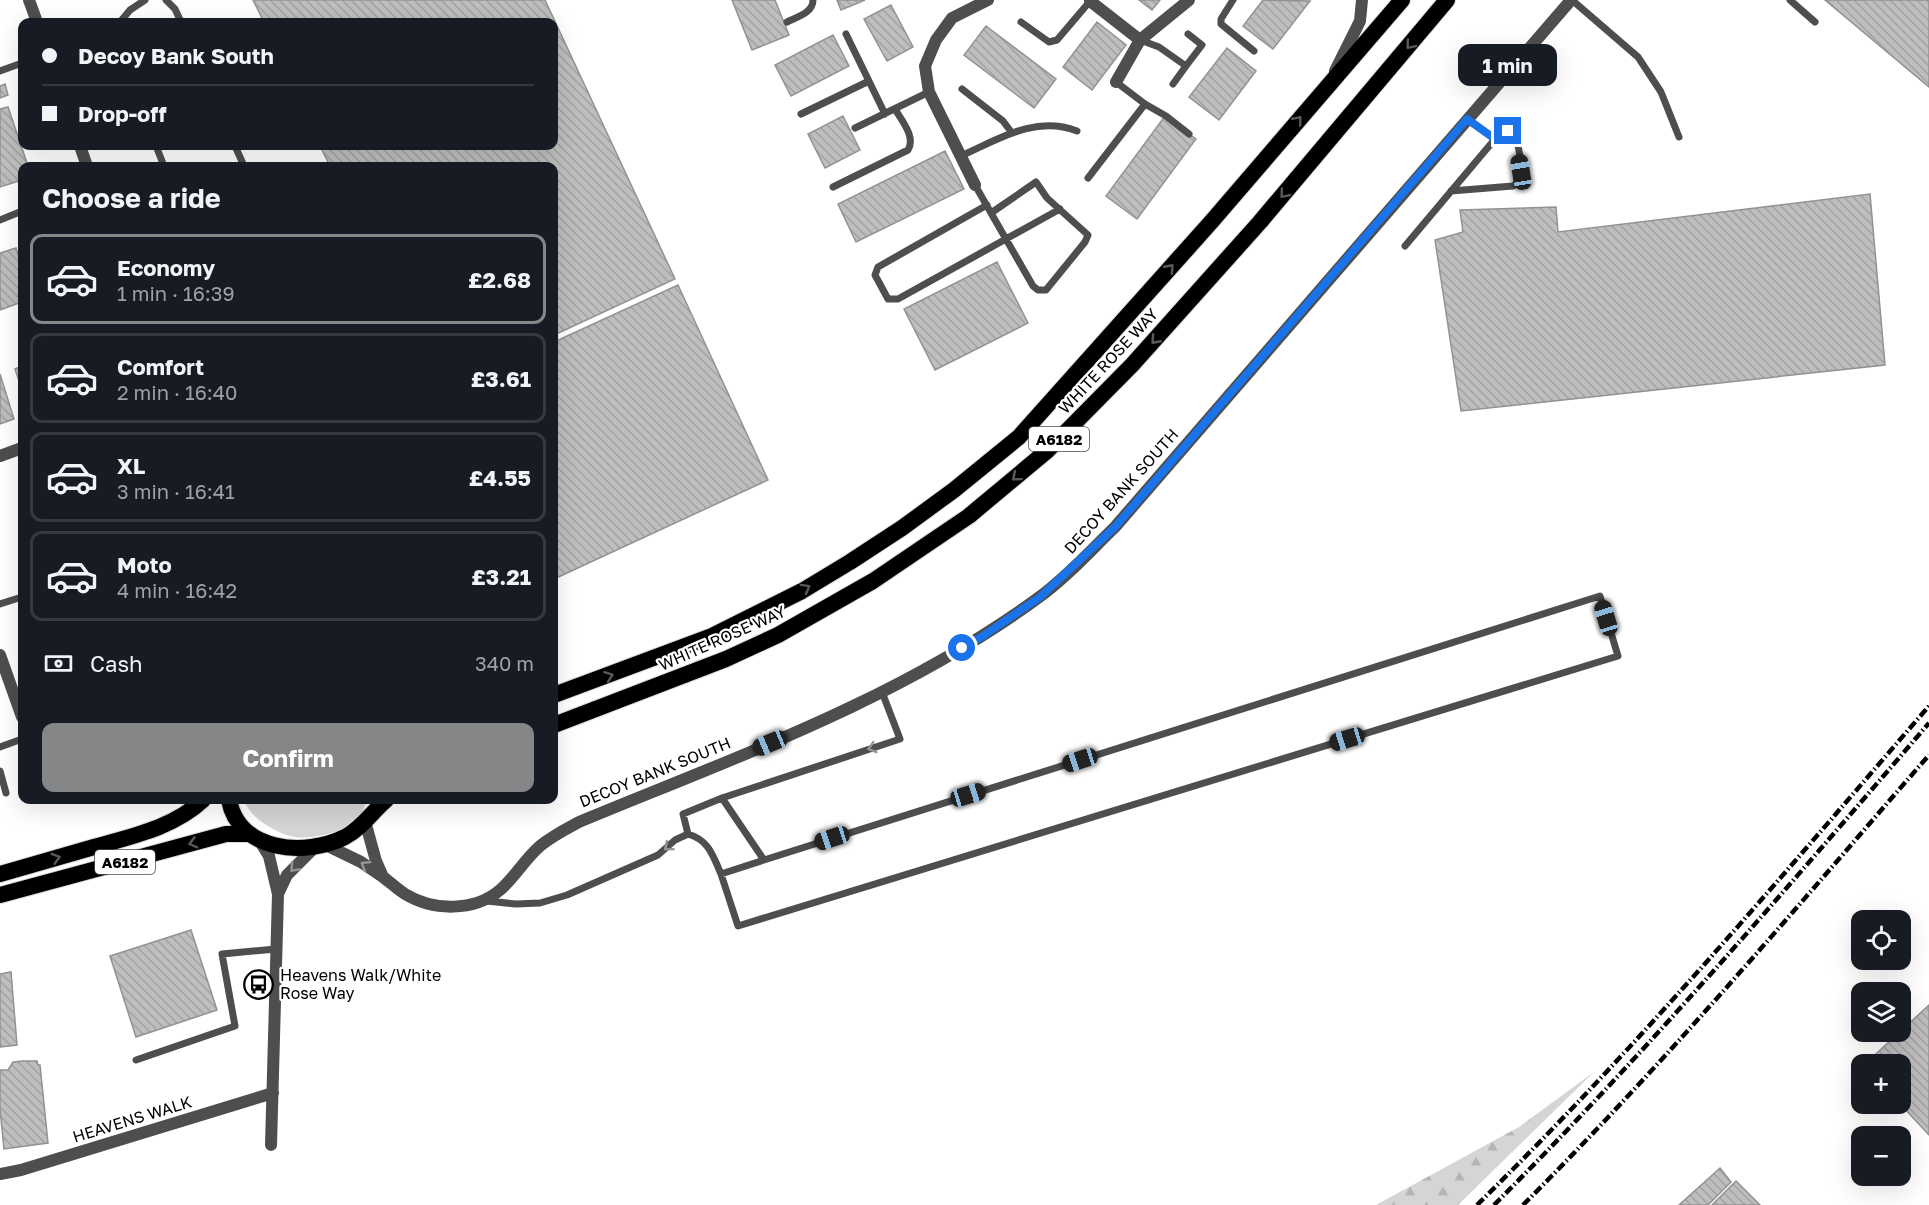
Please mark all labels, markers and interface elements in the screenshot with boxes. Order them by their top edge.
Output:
one-way arrow [1406,38,1417,49]
text: Decoy Bank South [78,42,274,69]
callout: 1 min [1458,44,1558,86]
text: 1 min [1482,53,1533,77]
text: Drop-off [78,100,167,127]
one-way arrow [1291,116,1302,127]
route end [1494,117,1521,144]
car [1509,153,1533,191]
text: Choose a ride [42,182,221,214]
one-way arrow [1280,187,1291,198]
icon: car [45,252,99,306]
text: Economy [117,254,215,281]
one-way arrow [1163,264,1174,275]
text: £2.68 [468,266,531,293]
text: 1 min · 16:39 [117,281,235,305]
street label: WHITE ROSE WAY [1054,304,1162,418]
one-way arrow [1151,333,1162,343]
icon: car [45,351,99,405]
text: Comfort [117,353,204,380]
text: £3.61 [471,365,531,392]
text: 2 min · 16:40 [117,380,237,404]
street label: DECOY BANK SOUTH [1060,424,1182,558]
road number: A6182 [1029,427,1089,451]
icon: car [45,450,99,504]
text: XL [117,452,145,479]
text: £4.55 [469,464,531,491]
one-way arrow [1012,470,1023,481]
text: 3 min · 16:41 [117,479,235,503]
icon: car [45,549,99,603]
text: Moto [117,551,172,578]
text: £3.21 [471,563,531,590]
text: 4 min · 16:42 [117,578,237,602]
one-way arrow [800,584,810,595]
car [1592,598,1620,638]
street label: WHITE ROSE WAY [655,601,789,675]
route start [948,634,975,661]
icon: cash [42,647,75,680]
text: Cash [90,650,143,677]
text: 340 m [475,651,534,675]
one-way arrow [603,670,614,683]
button: Confirm [42,723,534,792]
car [1327,725,1367,753]
car [750,728,790,758]
street label: DECOY BANK SOUTH [576,732,734,812]
one-way arrow [867,741,878,754]
car [1060,746,1100,774]
car [948,781,988,809]
car [812,824,852,852]
one-way arrow [188,836,199,848]
one-way arrow [664,839,675,850]
road number: A6182 [95,850,155,874]
one-way arrow [51,852,61,865]
one-way arrow [290,861,301,872]
one-way arrow [361,861,371,873]
map controls [1851,910,1911,1186]
button: locate [1851,910,1911,970]
place label: Heavens Walk/White Rose Way [280,965,441,1003]
bus stop icon: Heavens Walk/White Rose Way [243,968,275,1000]
button: layers [1851,982,1911,1042]
button: + [1851,1054,1911,1114]
street label: HEAVENS WALK [70,1091,194,1147]
button: − [1851,1126,1911,1186]

